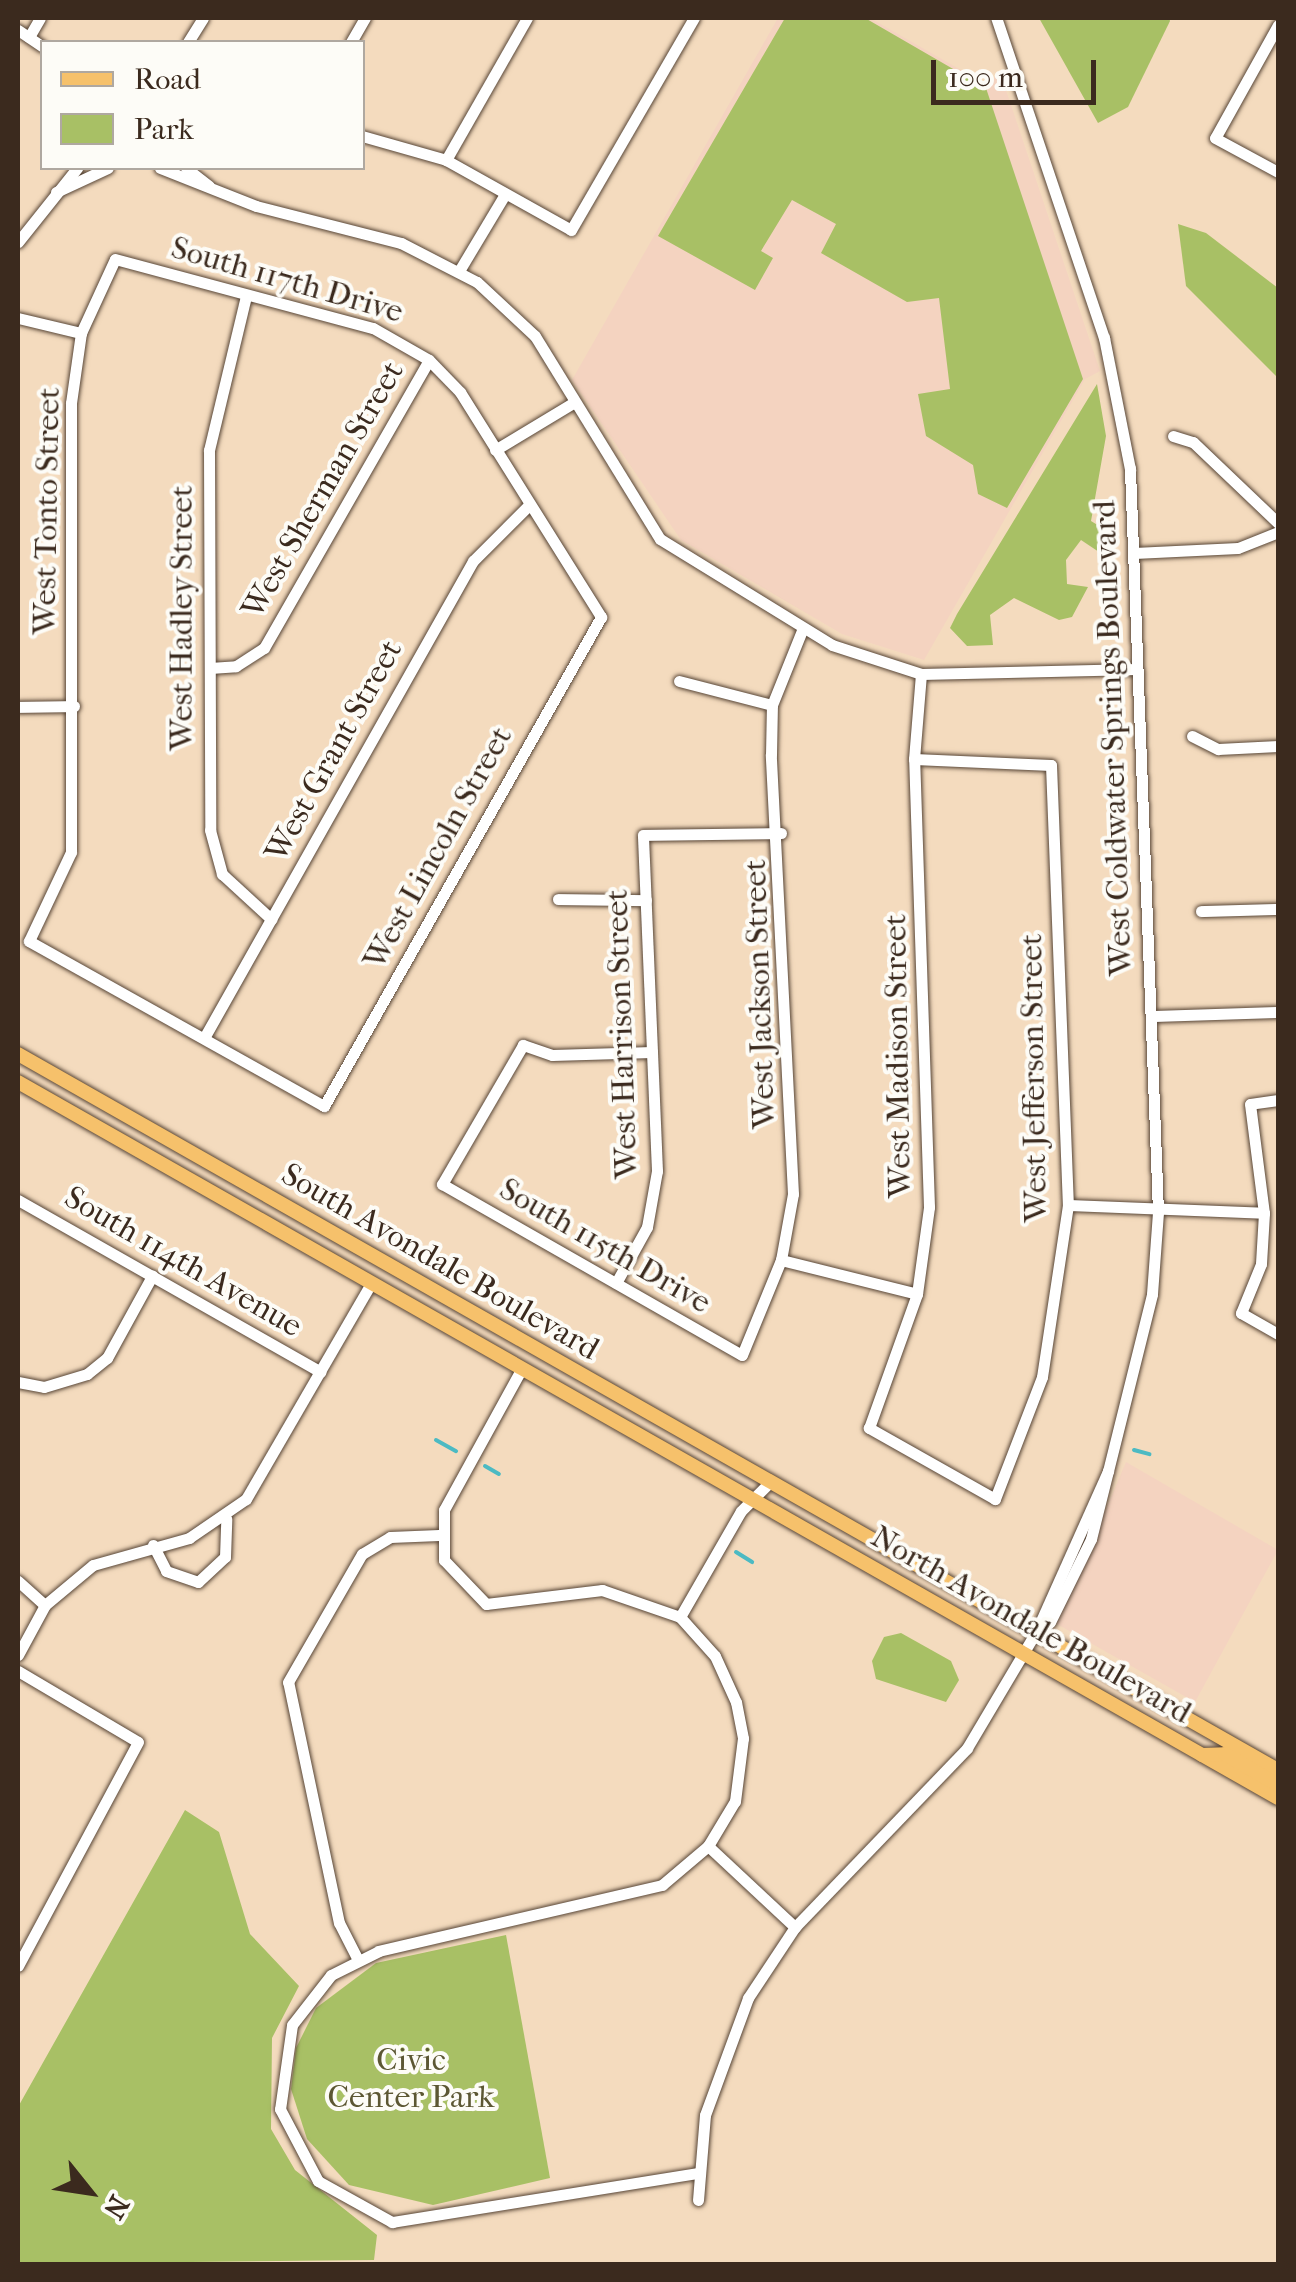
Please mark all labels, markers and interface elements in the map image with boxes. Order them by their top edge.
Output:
legend [40,40,365,170]
scale bar [936,40,1101,102]
text: 100 m [948,60,1023,95]
text: Road [134,62,201,97]
text: Park [134,112,194,147]
street label: South 117th Drive [167,229,407,331]
street label: West Sherman Street [234,355,412,625]
street label: West Tonto Street [26,387,68,635]
street label: West Hadley Street [163,485,201,751]
street label: West Coldwater Springs Boulevard [1086,500,1140,976]
street label: West Grant Street [257,634,411,868]
street label: West Lincoln Street [355,720,521,976]
street label: West Jackson Street [736,859,784,1129]
street label: West Harrison Street [598,889,646,1179]
street label: West Madison Street [876,914,920,1198]
street label: West Jefferson Street [1012,933,1056,1223]
street label: South Avondale Boulevard [274,1155,606,1369]
street label: South 115th Drive [492,1170,718,1322]
street label: South 114th Avenue [57,1178,309,1346]
street label: North Avondale Boulevard [864,1518,1198,1732]
park label: Civic Center Park [327,2042,495,2117]
north arrow [40,2142,140,2242]
text: N [97,2190,136,2225]

